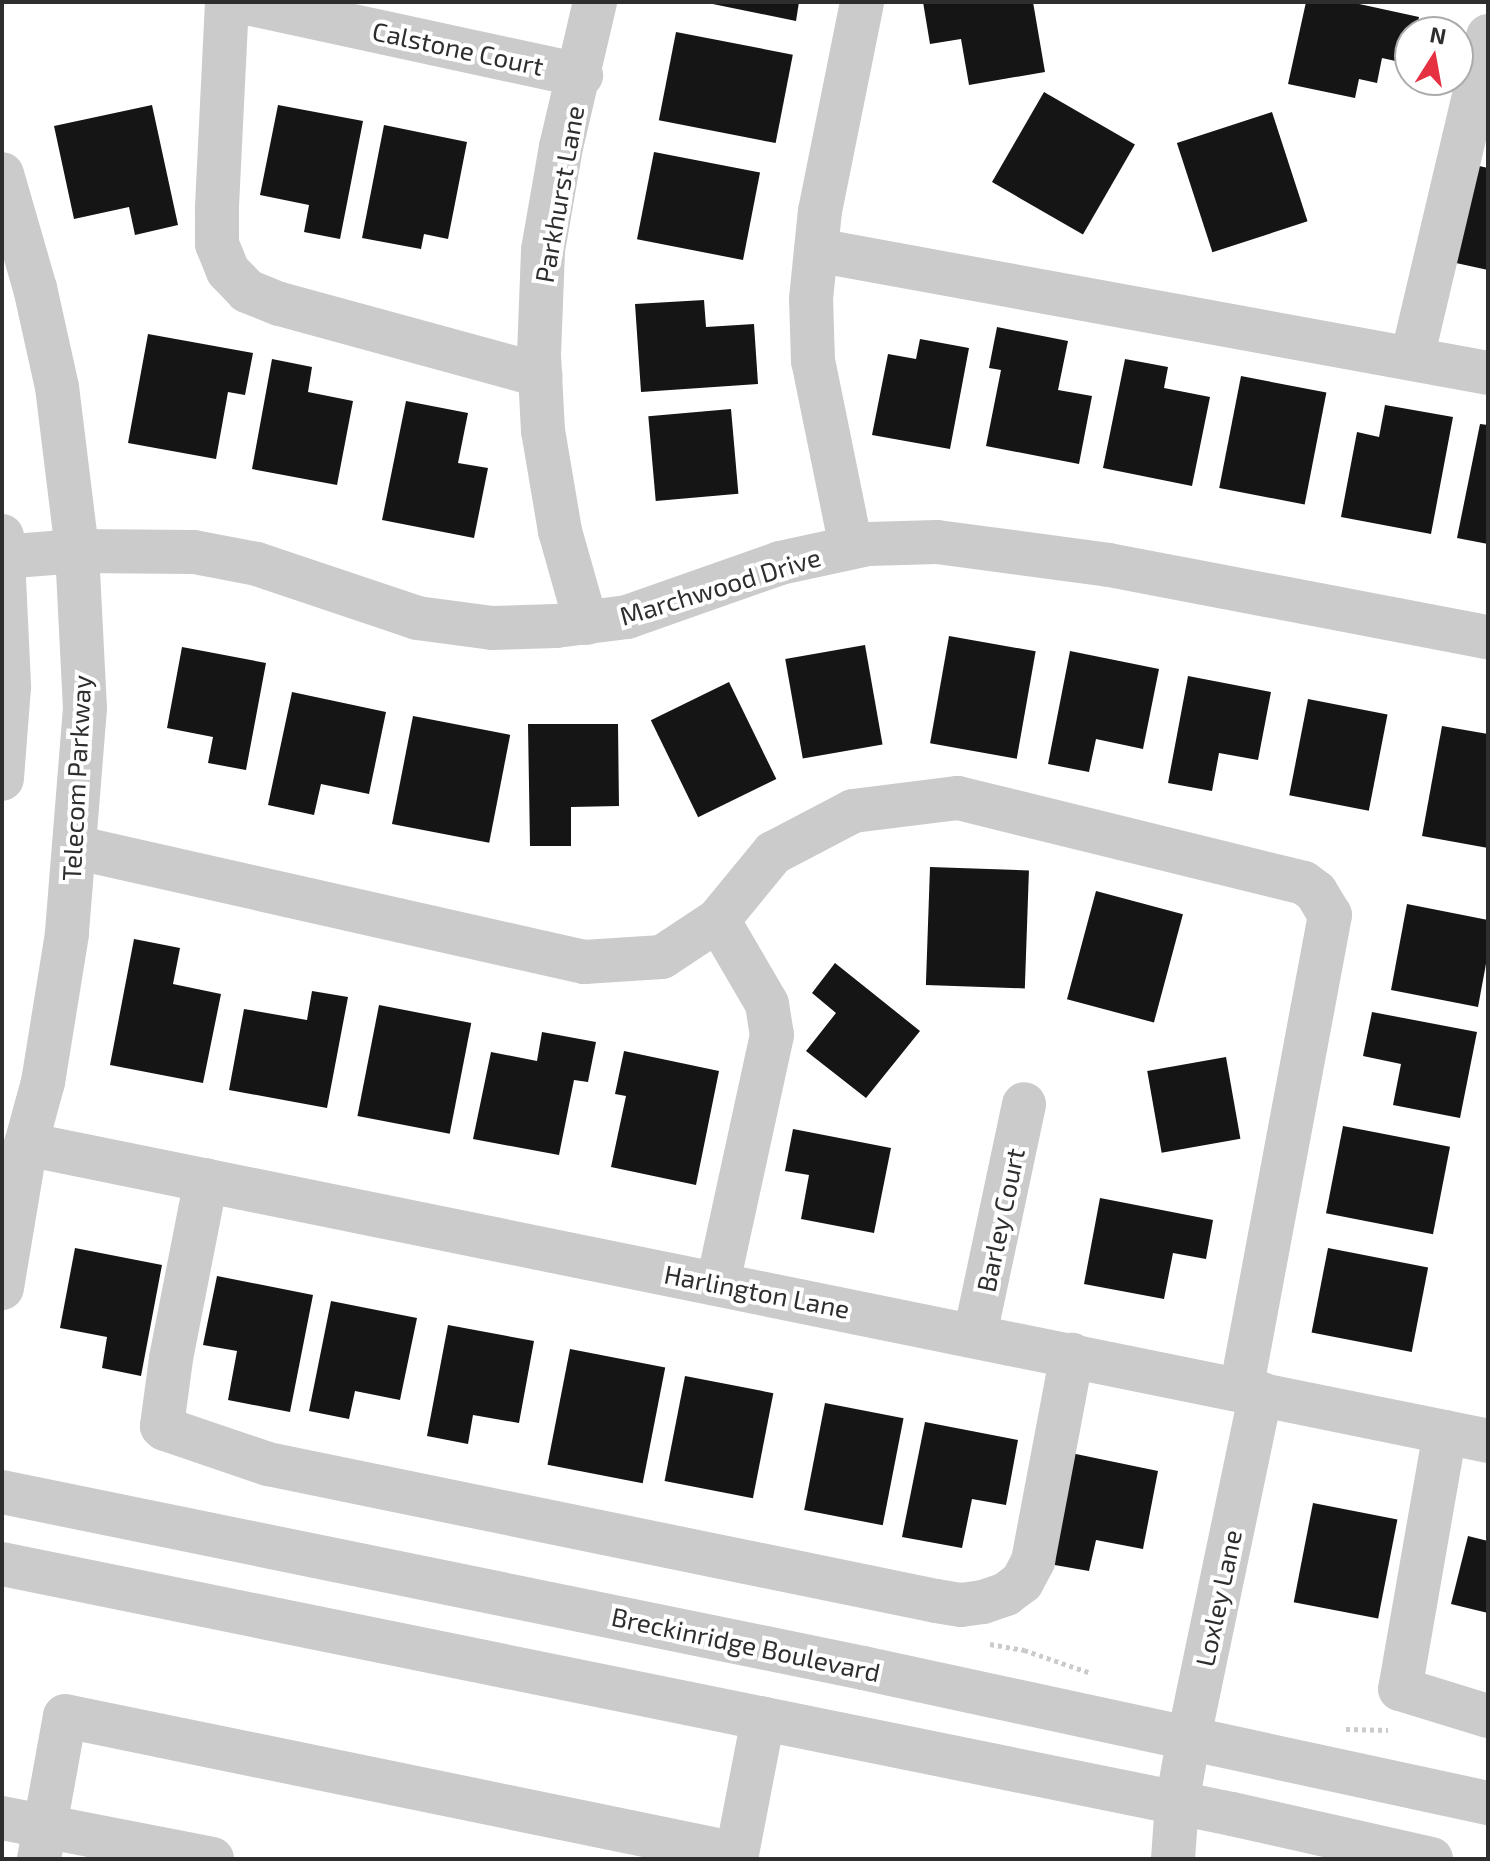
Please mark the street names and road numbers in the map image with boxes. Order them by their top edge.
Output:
street label: Calstone Court [370,15,546,81]
street label: Parkhurst Lane [528,103,590,285]
street label: Marchwood Drive [616,541,824,631]
street label: Telecom Parkway [55,674,97,882]
street label: Barley Court [969,1145,1031,1295]
street label: Harlington Lane [662,1258,852,1324]
street label: Loxley Lane [1188,1527,1248,1669]
street label: Breckinridge Boulevard [609,1600,883,1688]

